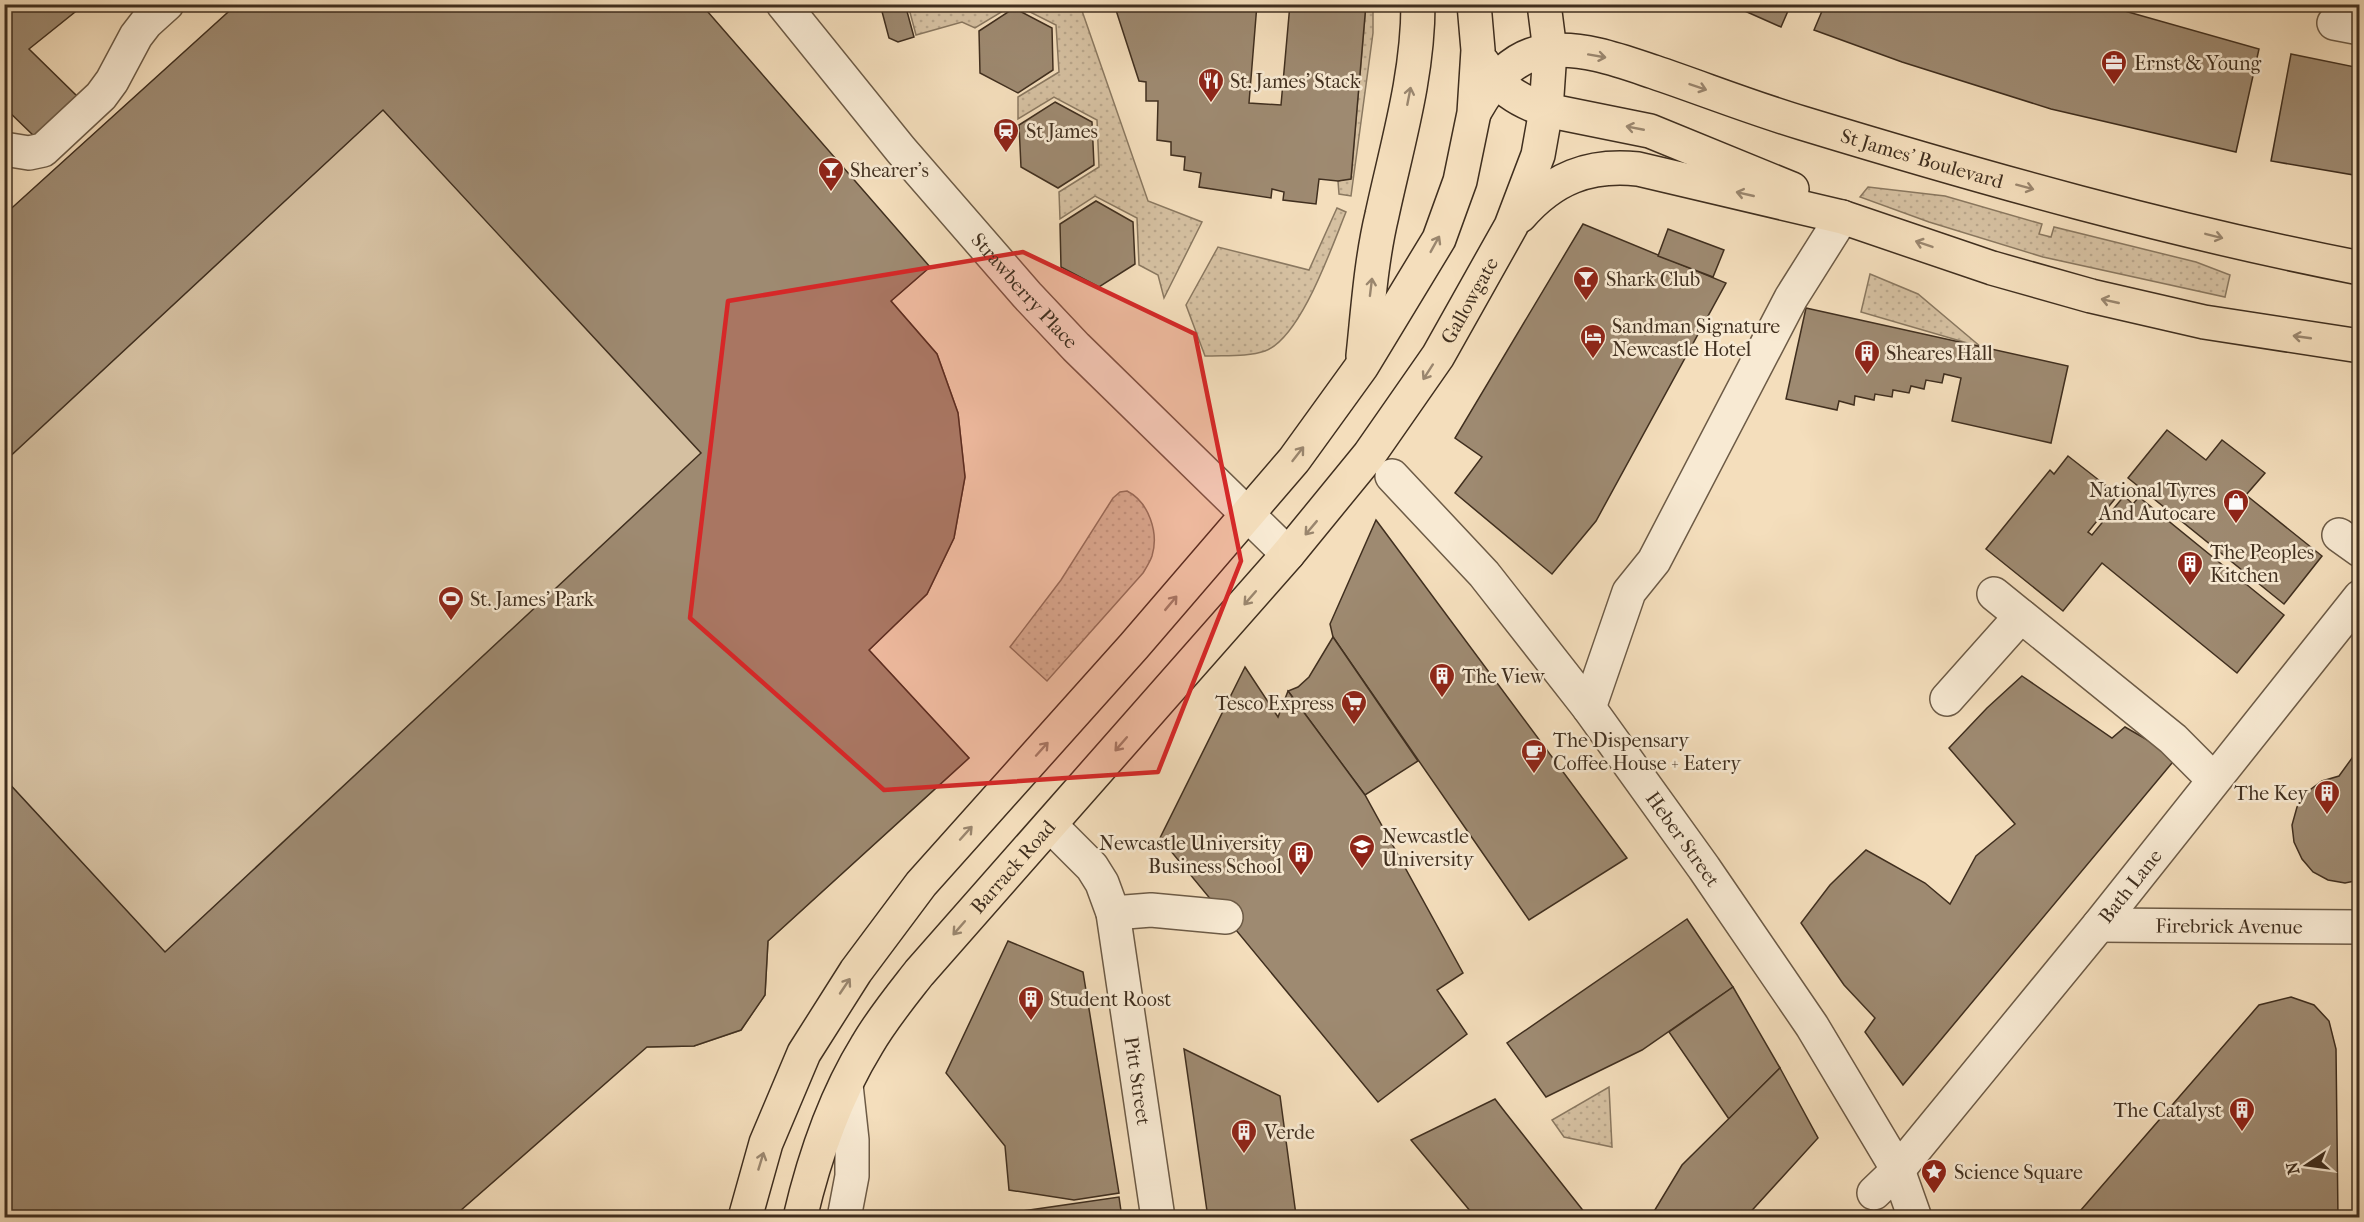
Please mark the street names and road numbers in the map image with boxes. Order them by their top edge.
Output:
street label: St James' Boulevard [1838,124,2007,194]
street label: Strawberry Place [966,228,1082,354]
street label: Gallowgate [1436,253,1503,348]
street label: Heber Street [1641,787,1724,891]
street label: Barrack Road [966,815,1061,918]
street label: Bath Lane [2094,845,2167,928]
street label: Firebrick Avenue [2155,914,2303,939]
street label: Pitt Street [1119,1035,1155,1127]

